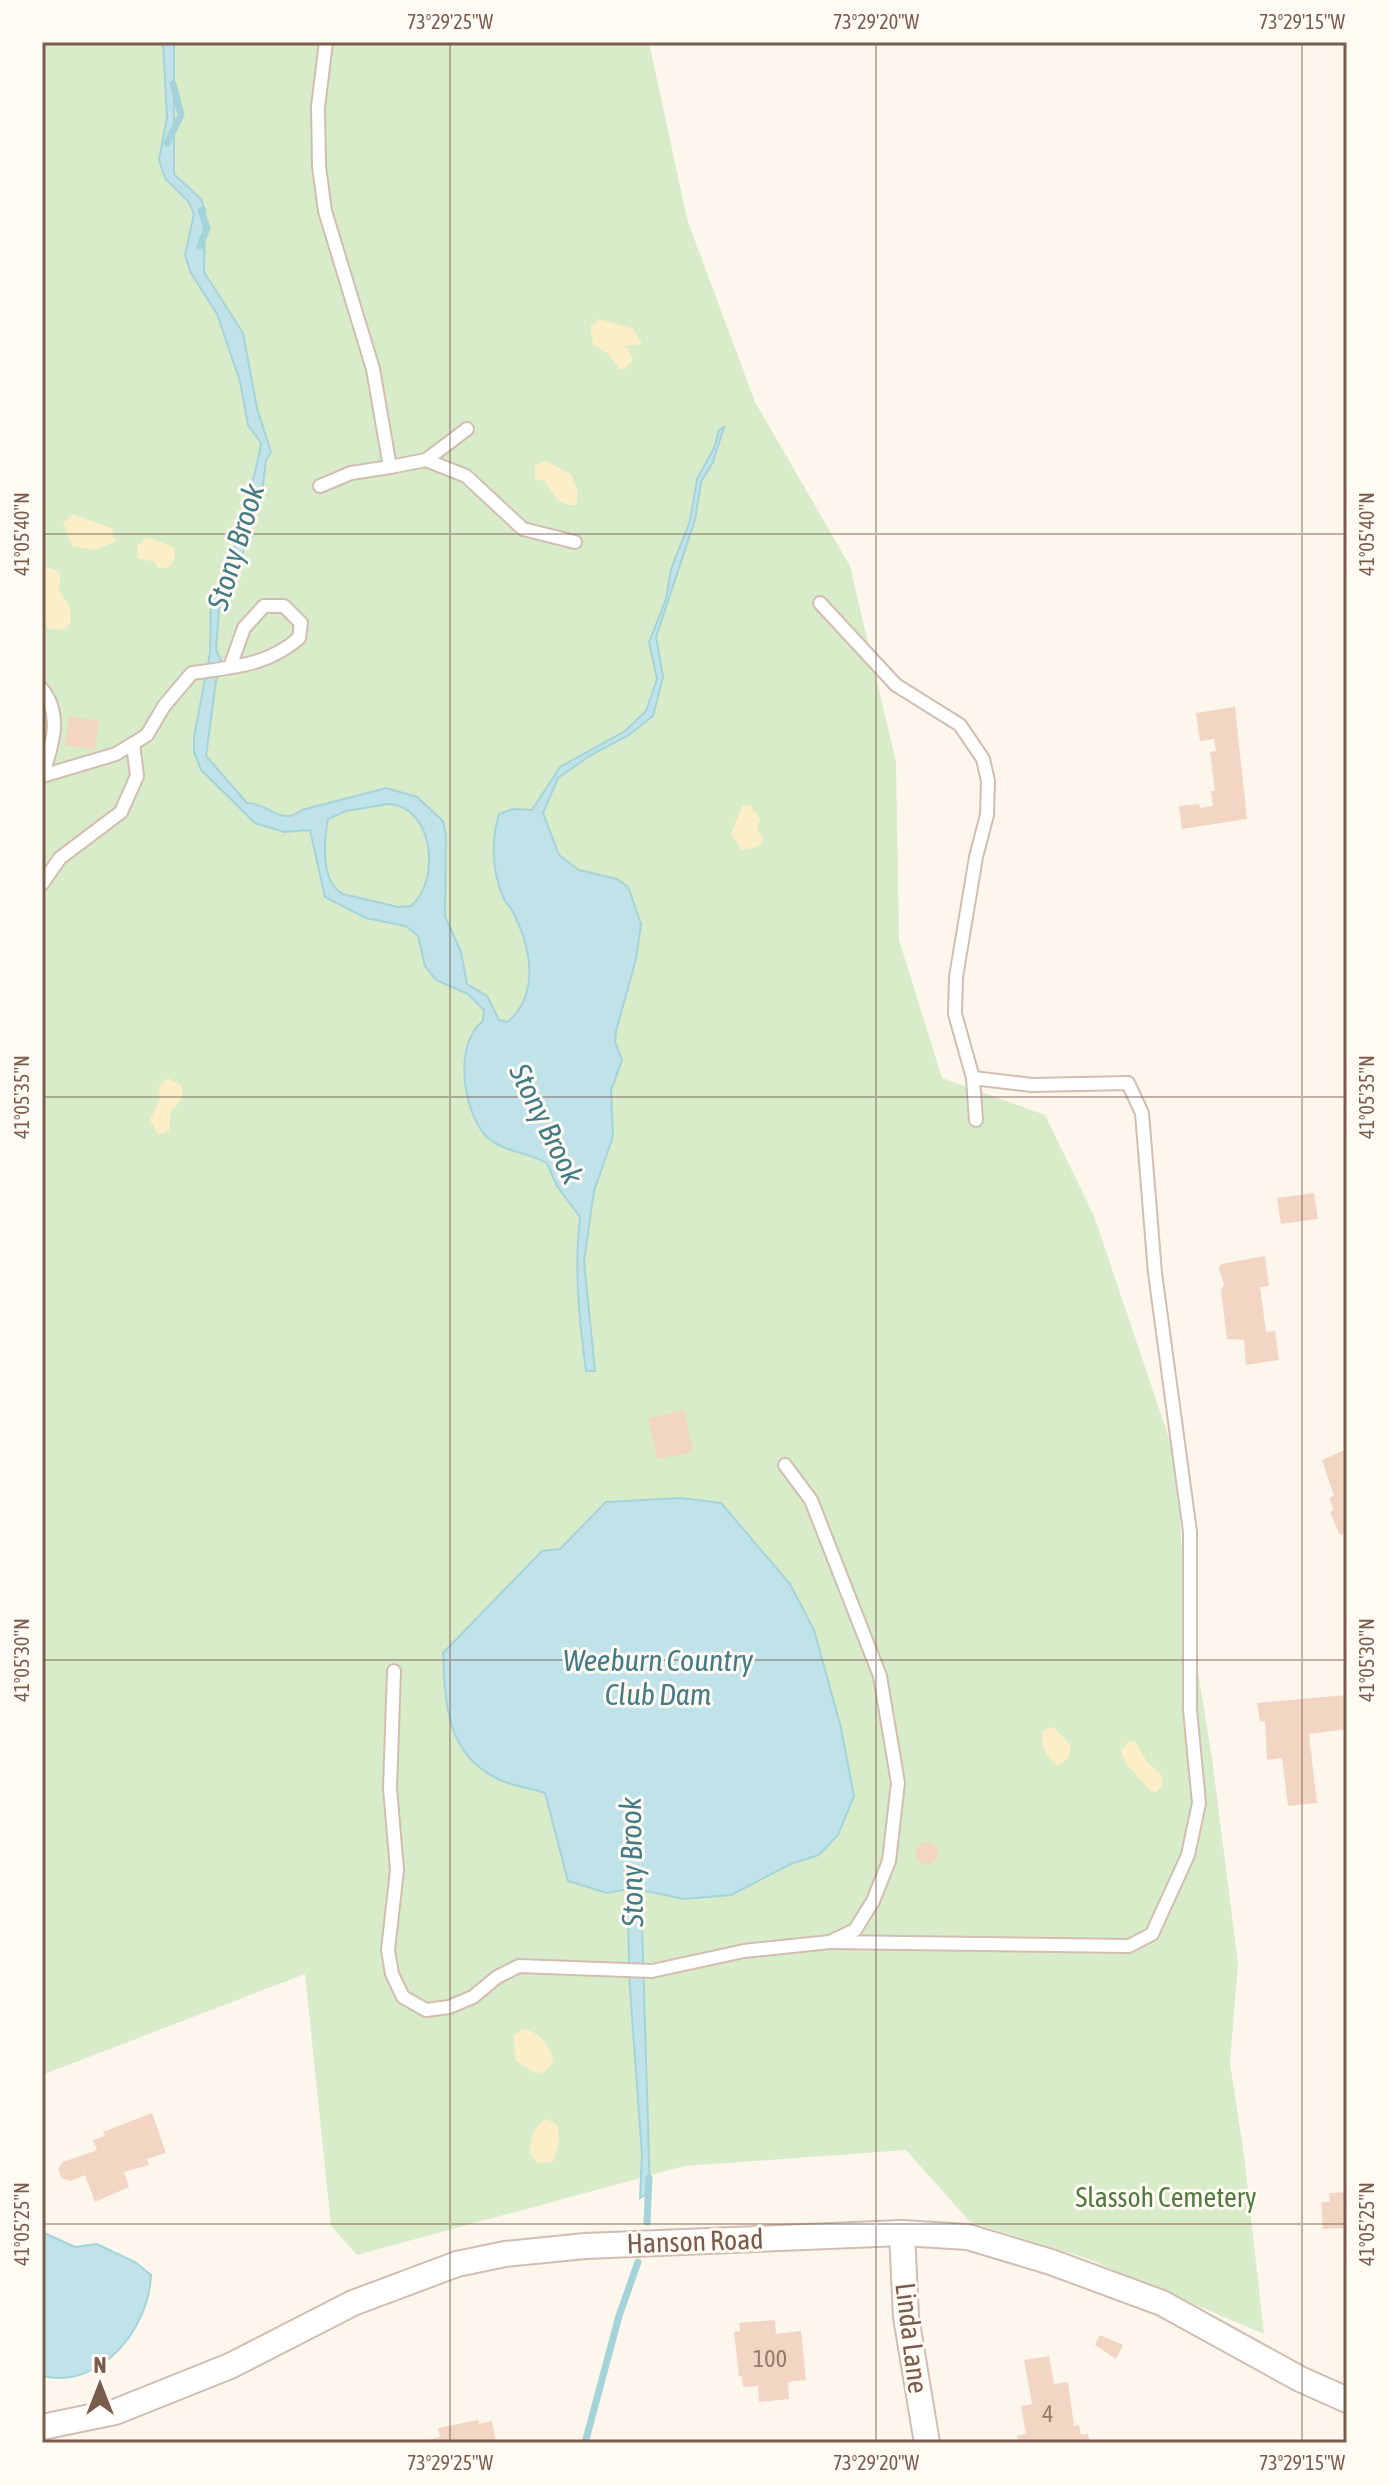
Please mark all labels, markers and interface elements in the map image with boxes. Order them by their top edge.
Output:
text: 73°29'25"W [407,10,494,33]
text: 73°29'20"W [833,10,920,33]
text: 73°29'15"W [1259,10,1346,33]
water label: Stony Brook [200,479,270,615]
text: 41°05'40"N [10,492,33,576]
text: 41°05'40"N [1355,492,1378,576]
text: 41°05'35"N [10,1055,33,1139]
text: 41°05'35"N [1355,1055,1378,1139]
water label: Stony Brook [503,1057,591,1190]
text: 41°05'30"N [10,1618,33,1702]
text: 41°05'30"N [1355,1618,1378,1702]
water label: Weeburn Country Club Dam [563,1643,754,1711]
water label: Stony Brook [613,1796,649,1928]
park label: Slassoh Cemetery [1075,2181,1257,2213]
text: 41°05'25"N [10,2182,33,2266]
text: 41°05'25"N [1355,2182,1378,2266]
street label: Hanson Road [626,2223,764,2259]
street label: Linda Lane [889,2281,935,2395]
north arrow [60,2345,140,2425]
house number: 100 [753,2345,787,2372]
text: N [94,2352,106,2378]
house number: 4 [1042,2400,1054,2427]
text: 73°29'25"W [407,2451,494,2474]
text: 73°29'20"W [833,2451,920,2474]
text: 73°29'15"W [1259,2451,1346,2474]

